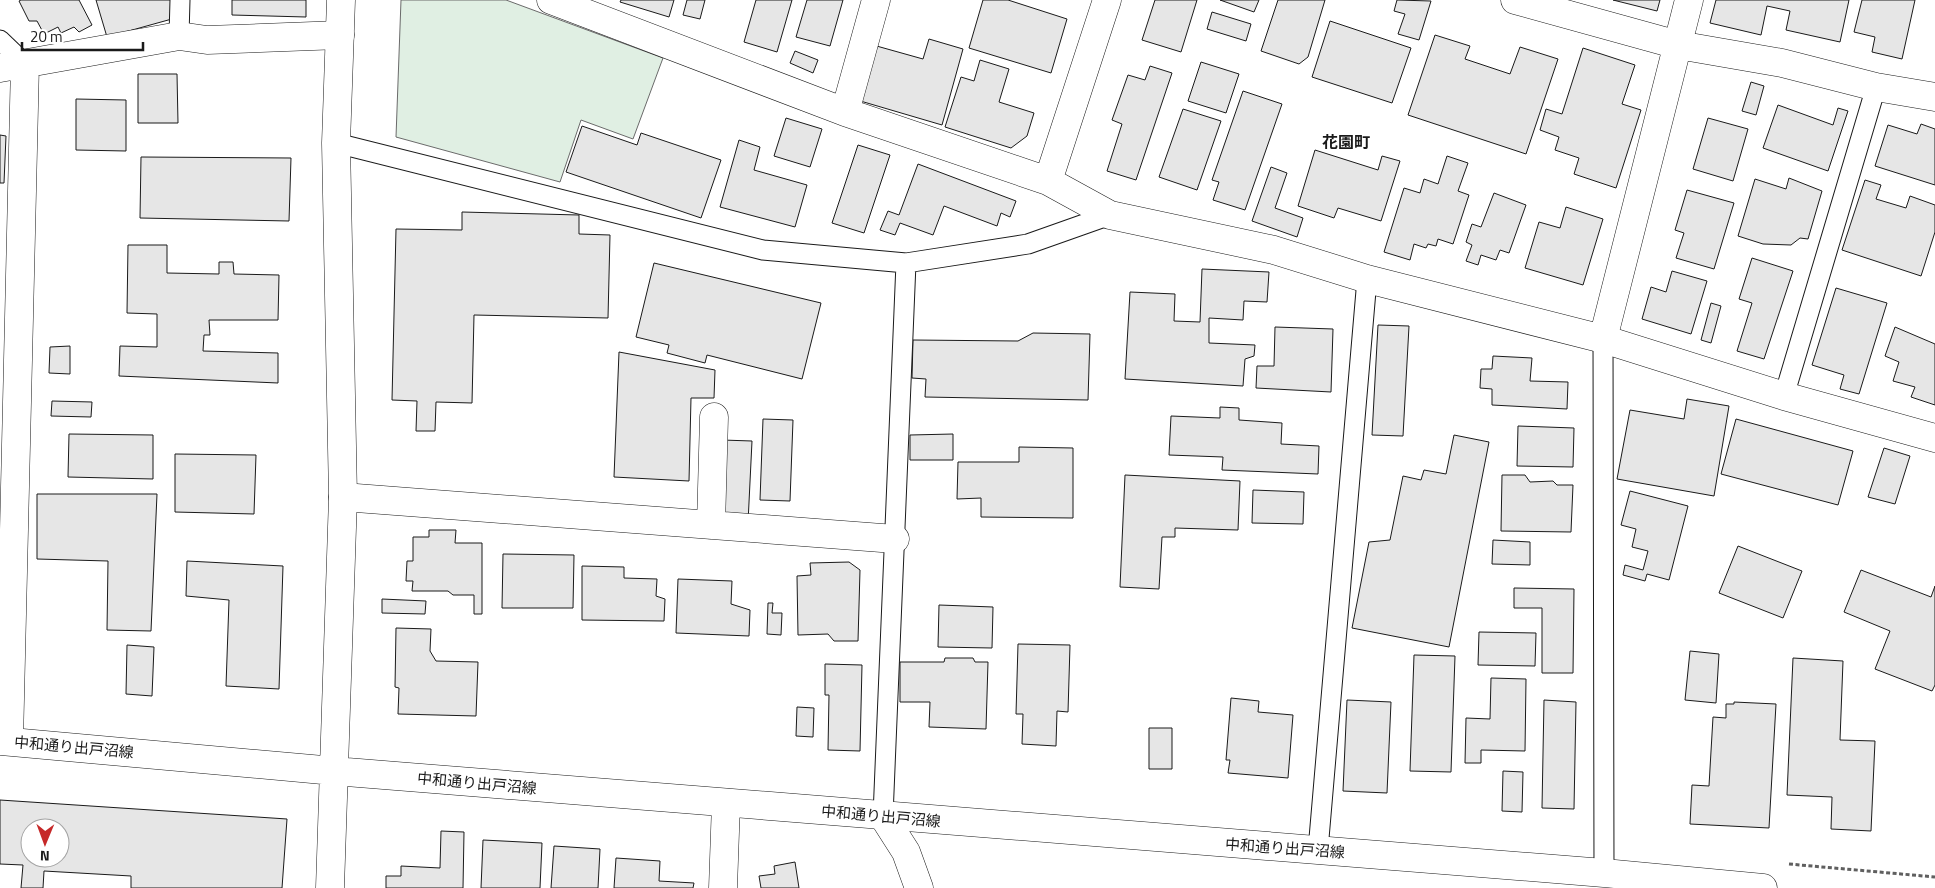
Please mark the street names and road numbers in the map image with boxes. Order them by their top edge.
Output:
street label: 中和通り出戸沼線 [13,730,135,764]
street label: 中和通り出戸沼線 [416,766,538,800]
street label: 中和通り出戸沼線 [820,799,942,833]
street label: 中和通り出戸沼線 [1224,832,1346,864]

